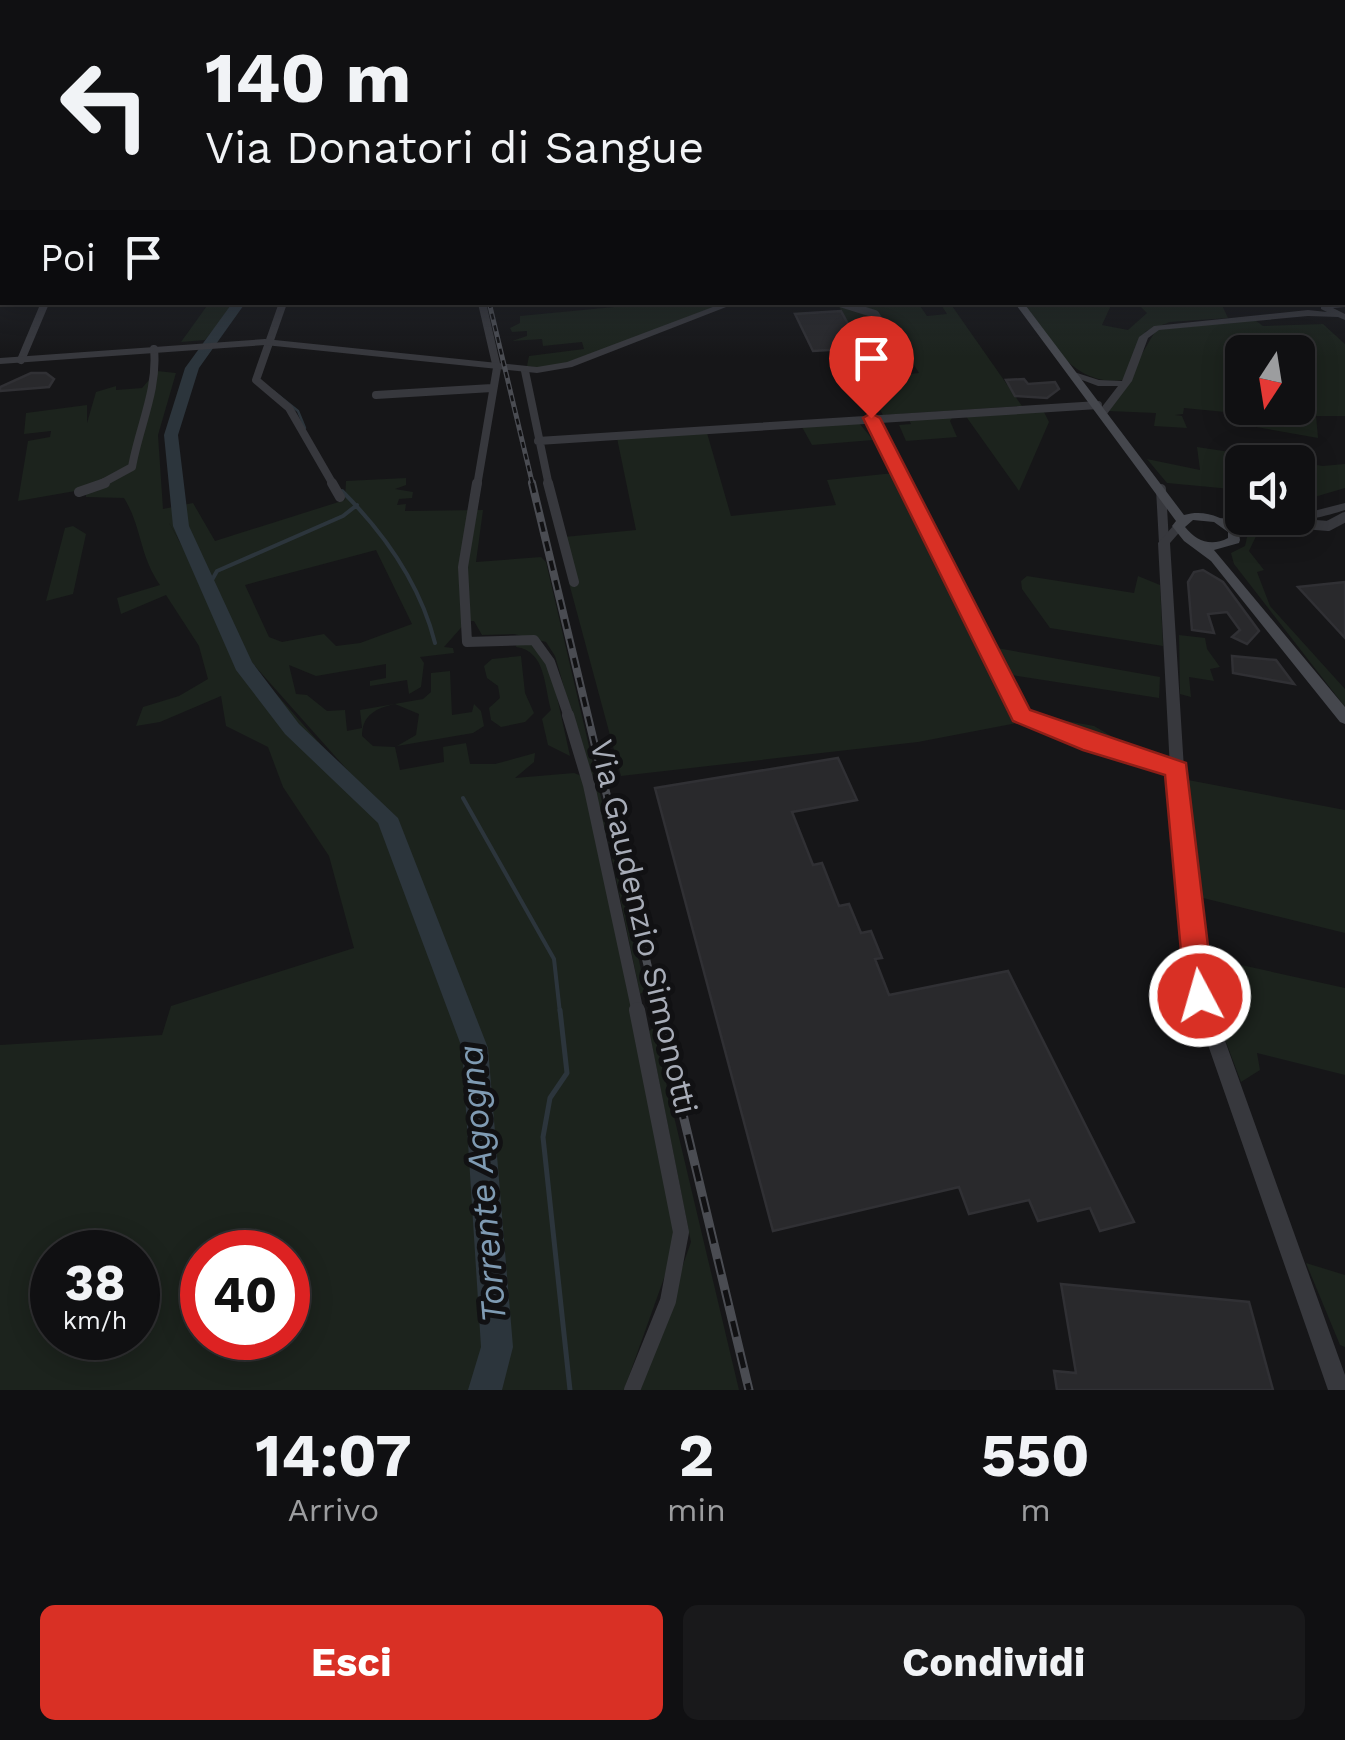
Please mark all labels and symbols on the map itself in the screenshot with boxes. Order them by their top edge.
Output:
pin [829,316,914,419]
north arrow [1225,335,1315,425]
street label: Via Gaudenzio Simonotti [582,736,706,1118]
position arrow [1148,944,1252,1048]
water label: Torrente Agogna [449,1043,515,1325]
speed limit sign: 40 [180,1230,310,1360]

